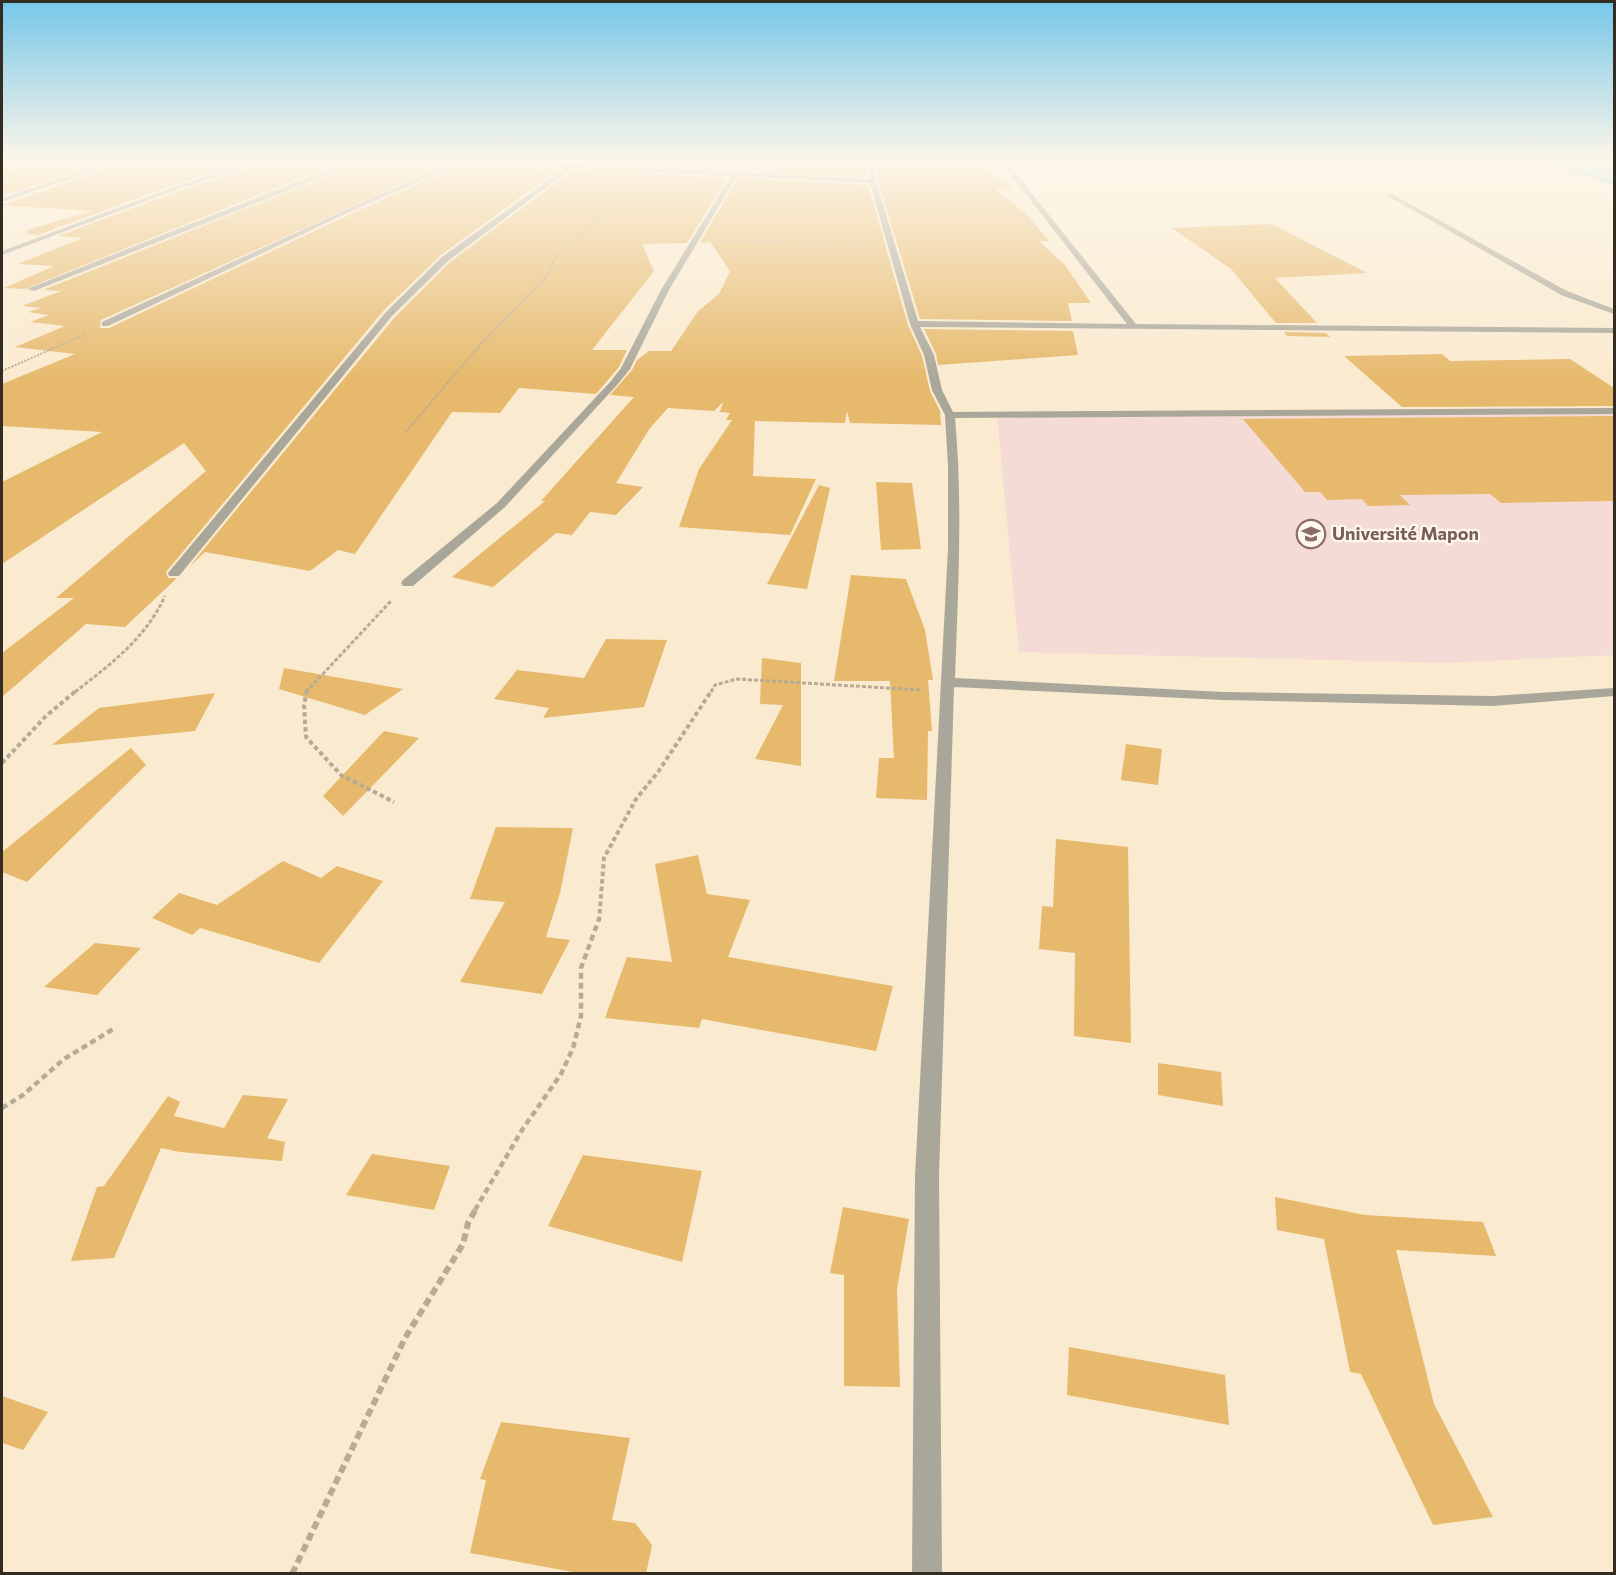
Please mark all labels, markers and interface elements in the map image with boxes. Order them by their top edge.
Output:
school or university icon: Université Mapon [1295,518,1327,550]
place label: Université Mapon [1332,522,1479,544]

